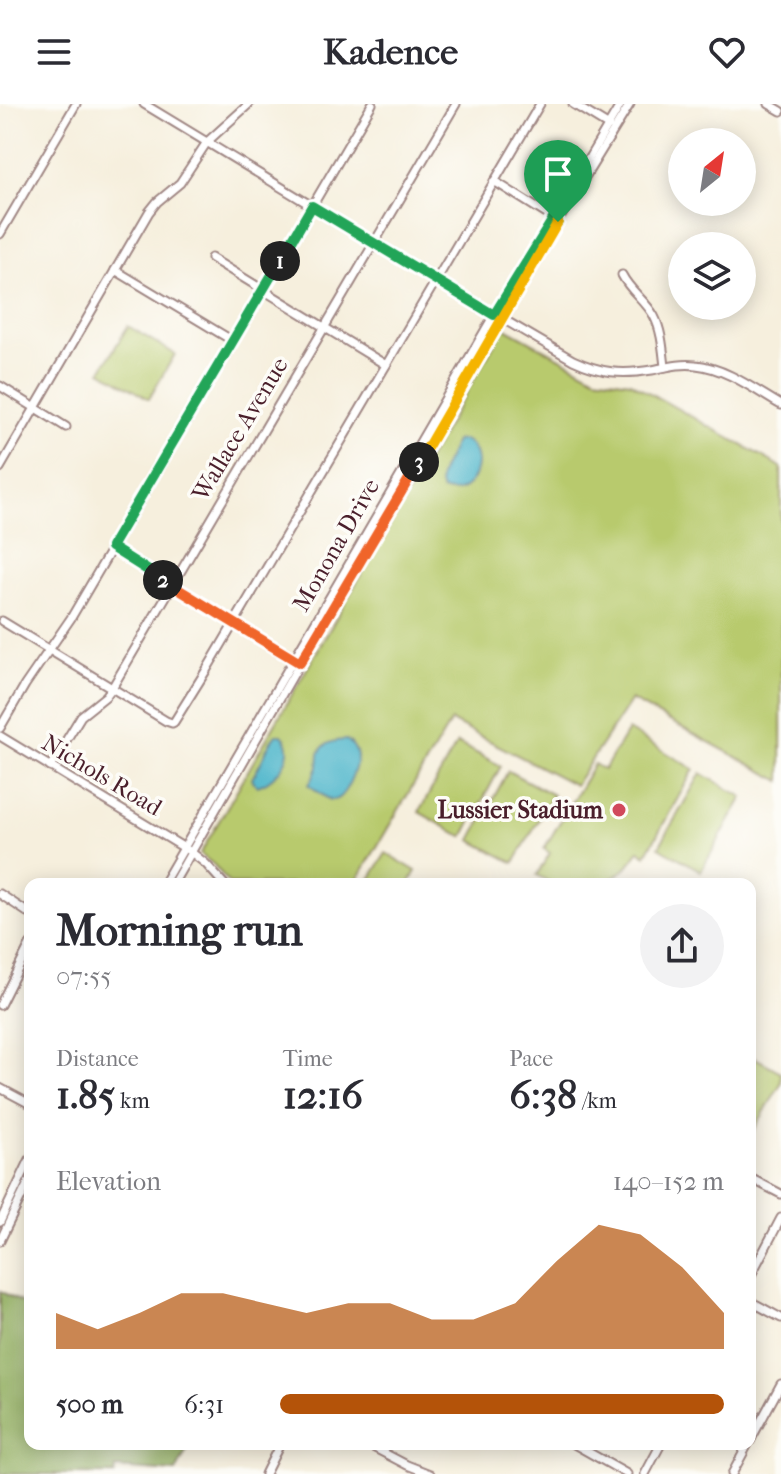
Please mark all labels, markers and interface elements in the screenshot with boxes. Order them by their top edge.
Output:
icon: menu [32,30,76,74]
icon: heart [705,30,749,74]
text: Kadence [323,31,458,73]
north arrow [668,128,756,216]
map controls [668,128,756,320]
pin [524,140,592,222]
icon: arrive [536,152,580,196]
button: layers [668,232,756,320]
pin: 1 [260,241,300,281]
text: 1 [276,248,284,274]
street label: Wallace Avenue [186,352,294,507]
pin: 3 [399,442,439,482]
text: 3 [414,449,424,475]
street label: Monona Drive [287,474,385,616]
pin: 2 [143,560,183,600]
text: 2 [157,567,169,593]
street label: Nichols Road [37,728,168,822]
place label: Lussier Stadium [438,796,604,824]
marker: Lussier Stadium [610,801,628,819]
button: share [640,904,724,988]
text: Morning run [56,905,303,956]
text: 07:55 [56,961,112,992]
text: Distance [56,1046,139,1072]
text: Time [283,1046,333,1072]
text: Pace [509,1046,553,1072]
text: 1.85 [56,1072,115,1118]
text: 12:16 [283,1072,363,1118]
text: 6:38 [509,1072,577,1118]
text: km [115,1088,150,1114]
text: /km [577,1088,617,1114]
text: Elevation [56,1166,161,1197]
text: 140–152 m [613,1166,724,1197]
text: 500 m [56,1389,123,1420]
text: 6:31 [184,1389,224,1420]

